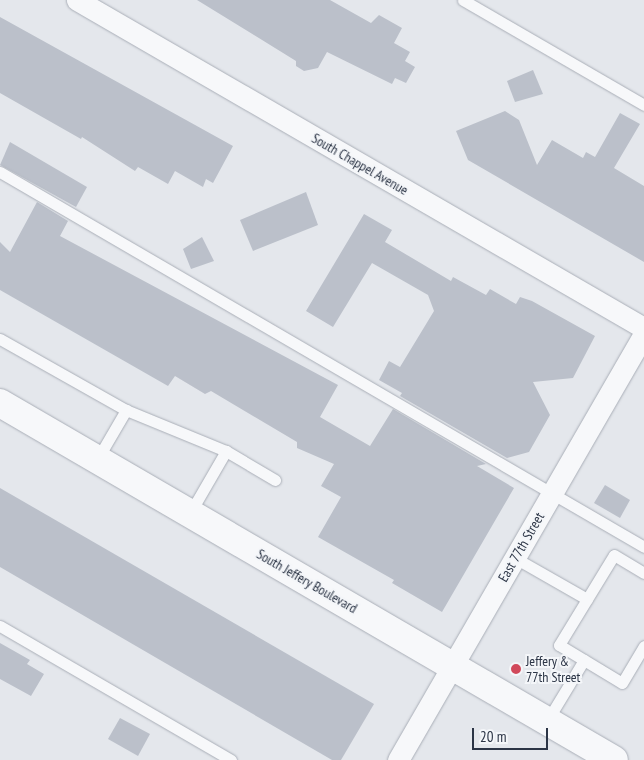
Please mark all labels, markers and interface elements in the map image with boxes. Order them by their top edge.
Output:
street label: South Chappel Avenue [309,130,411,198]
street label: East 77th Street [494,509,548,585]
street label: South Jeffery Boulevard [254,545,360,617]
place label: Jeffery & 77th Street [526,653,580,686]
marker: Jeffery & 77th Street [510,663,522,675]
scale bar [474,718,550,750]
text: 20 m [480,727,506,746]

